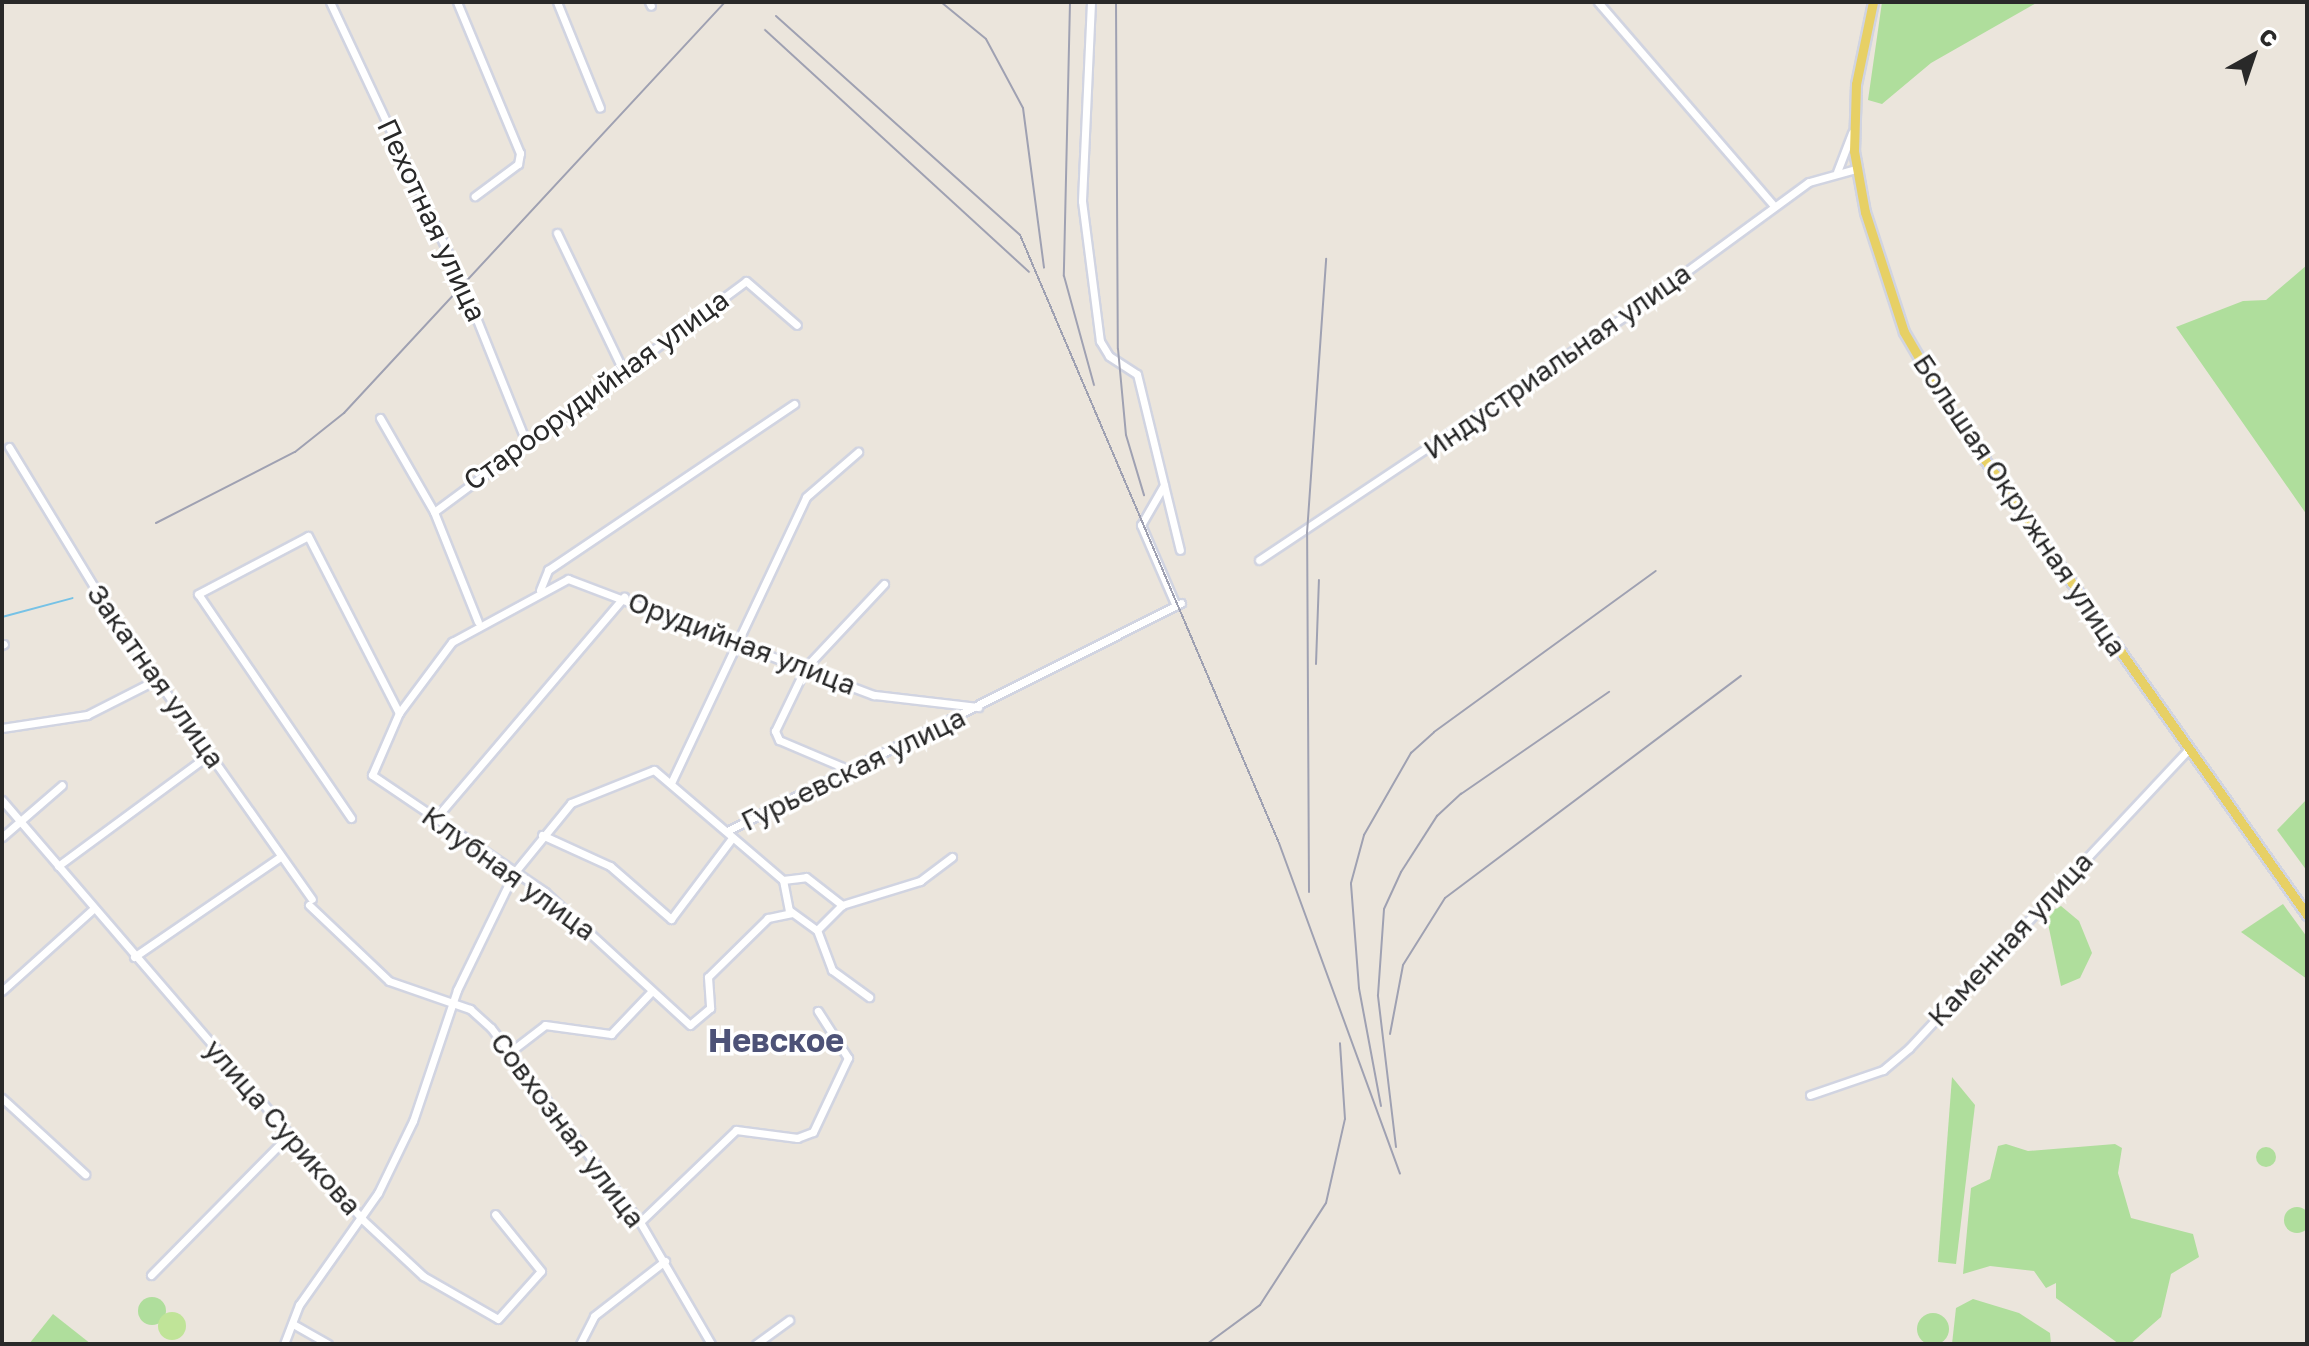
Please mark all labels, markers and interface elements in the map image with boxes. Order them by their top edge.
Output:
north arrow [2213,16,2293,96]
text: С [2254,22,2283,53]
street label: Пехотная улица [370,113,494,327]
street label: Индустриальная улица [1417,256,1697,466]
street label: Староорудийная улица [457,283,735,497]
street label: Большая Окружная улица [1906,347,2134,663]
street label: Закатная улица [80,578,232,774]
street label: Орудийная улица [623,584,861,702]
street label: Гурьевская улица [735,700,971,838]
street label: Клубная улица [415,799,603,947]
street label: Каменная улица [1920,845,2100,1033]
district label: Невское [708,1021,844,1059]
street label: Совхозная улица [484,1026,652,1234]
street label: улица Сурикова [197,1032,369,1222]

